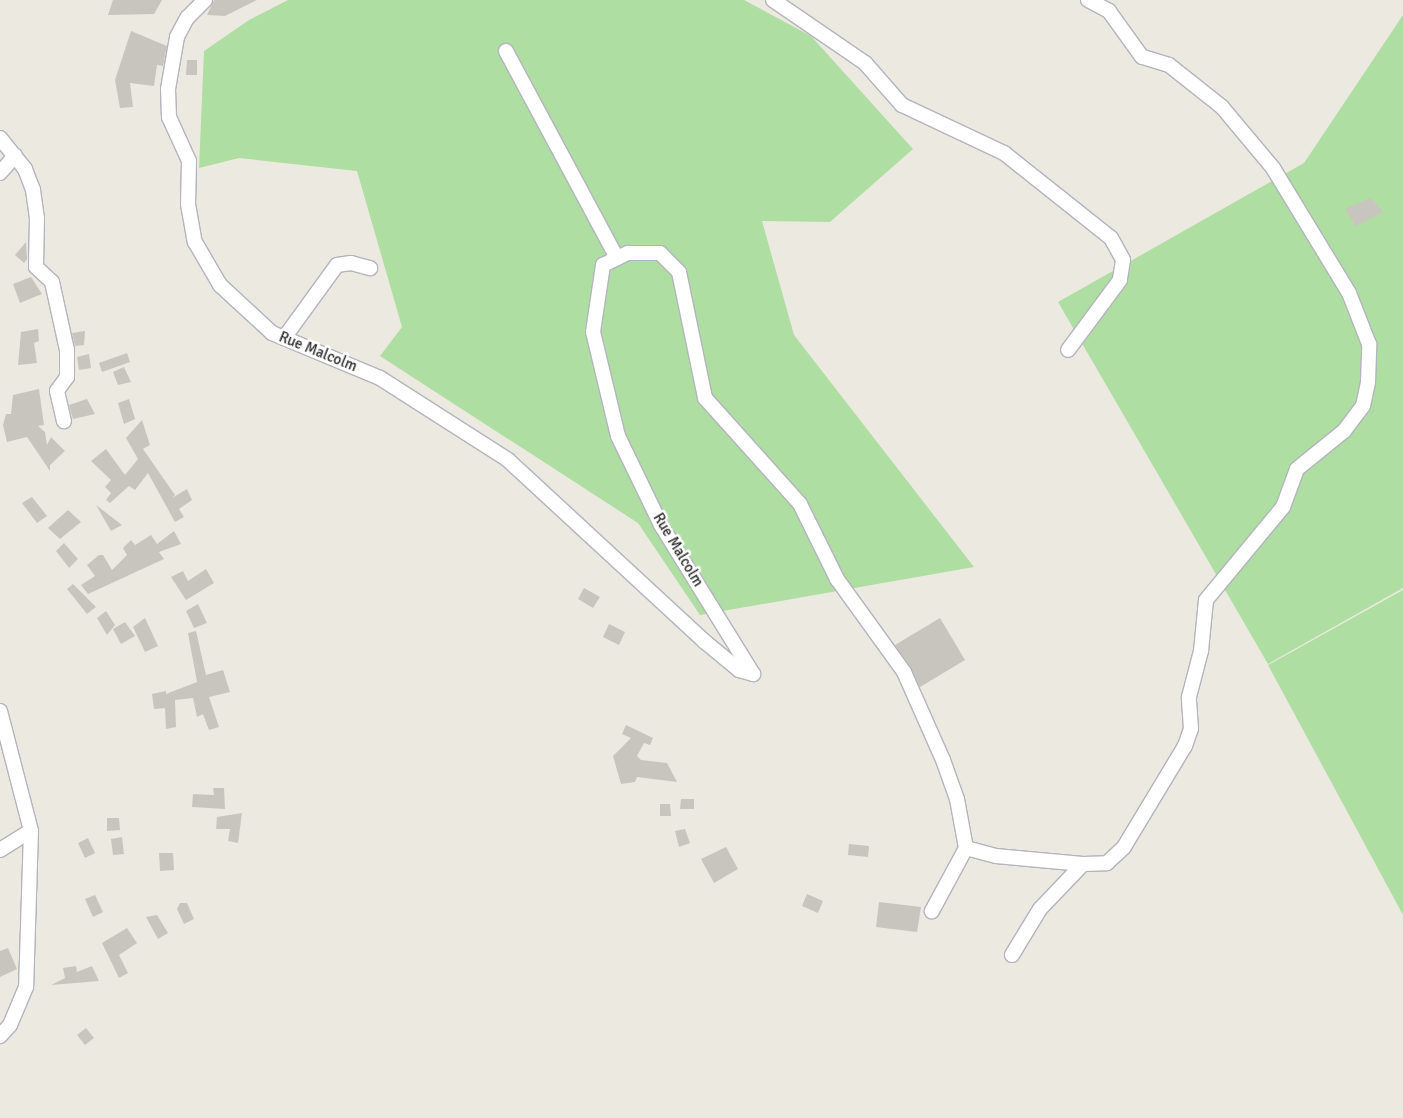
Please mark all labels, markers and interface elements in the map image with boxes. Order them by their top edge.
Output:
street label: Rue Malcolm [276,328,360,376]
street label: Rue Malcolm [649,510,707,590]

